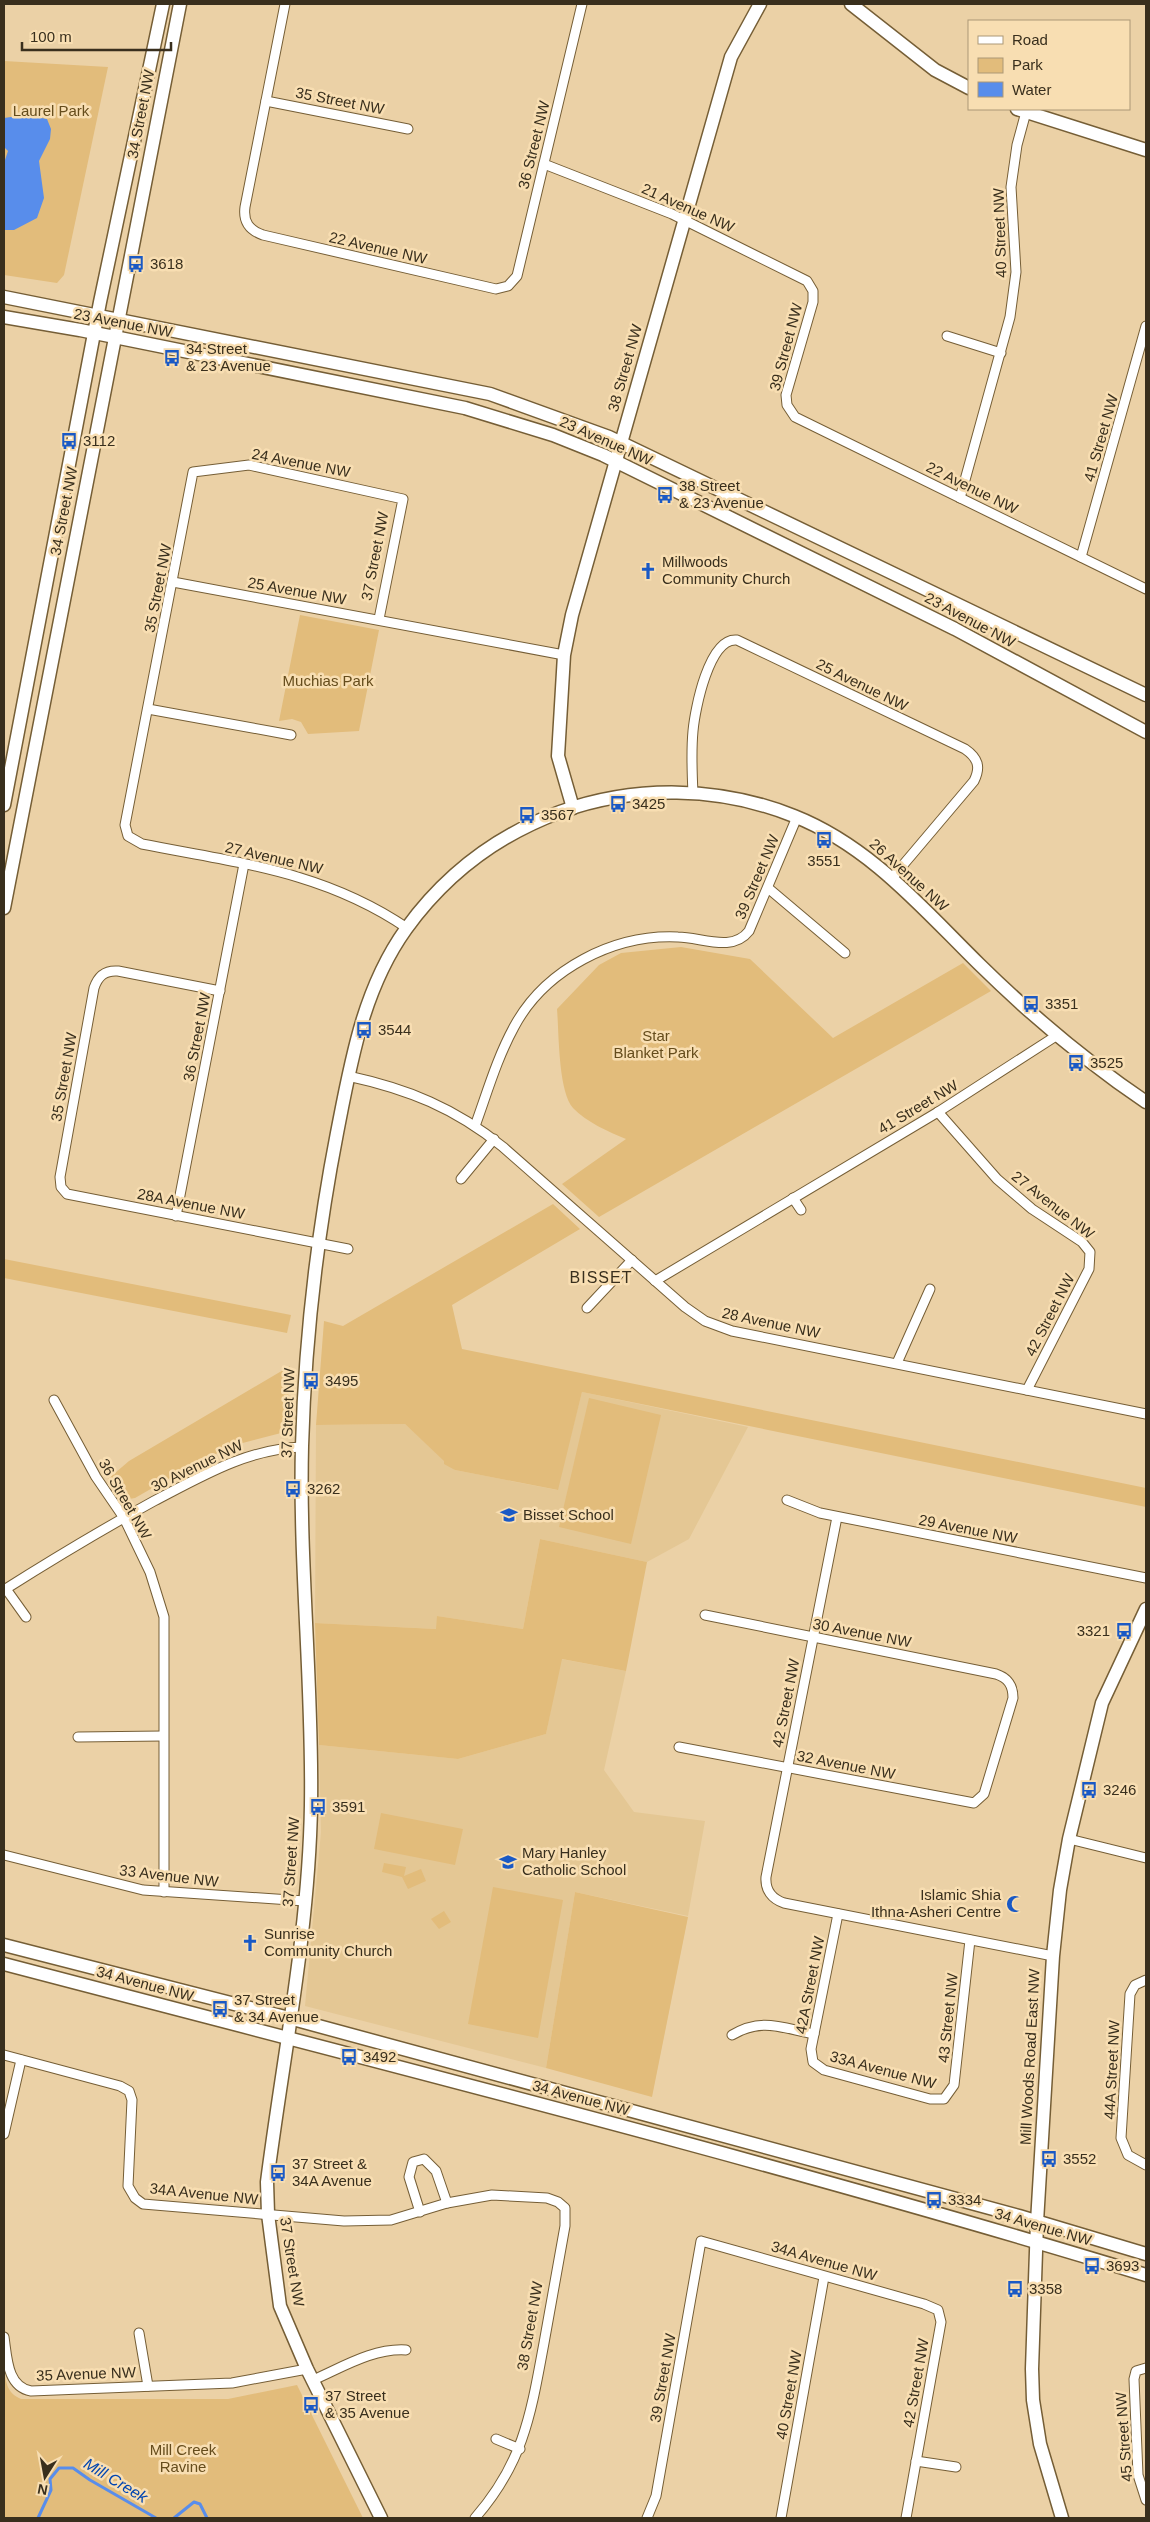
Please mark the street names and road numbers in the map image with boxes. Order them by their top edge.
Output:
street label: 34 Street NW [124,67,158,160]
street label: 35 Street NW [294,84,387,118]
street label: 36 Street NW [514,98,553,191]
street label: 21 Avenue NW [639,179,738,236]
street label: 40 Street NW [989,187,1010,278]
street label: 22 Avenue NW [328,228,429,267]
street label: 39 Street NW [766,300,806,393]
street label: 23 Avenue NW [72,305,175,341]
street label: 38 Street NW [604,321,645,413]
street label: 41 Street NW [1080,391,1121,483]
street label: 23 Avenue NW [557,412,656,469]
street label: 24 Avenue NW [250,445,353,481]
street label: 22 Avenue NW [924,458,1022,517]
street label: 34 Street NW [47,464,81,557]
street label: 37 Street NW [358,509,392,602]
street label: 35 Street NW [141,541,175,634]
street label: 25 Avenue NW [246,573,349,608]
street label: 23 Avenue NW [922,589,1019,651]
street label: 25 Avenue NW [814,655,912,714]
street label: 39 Street NW [731,831,782,922]
street label: 26 Avenue NW [867,835,953,915]
street label: 27 Avenue NW [224,838,325,877]
street label: 36 Street NW [180,990,214,1083]
street label: 35 Street NW [47,1030,80,1123]
street label: 41 Street NW [875,1076,961,1137]
street label: 27 Avenue NW [1009,1167,1099,1243]
street label: 28A Avenue NW [136,1185,247,1222]
street label: 42 Street NW [1022,1270,1078,1359]
street label: 28 Avenue NW [721,1304,822,1341]
street label: 37 Street NW [277,1367,298,1458]
street label: 30 Avenue NW [148,1436,246,1495]
street label: 36 Street NW [96,1456,156,1543]
street label: 29 Avenue NW [917,1511,1020,1547]
street label: 30 Avenue NW [811,1615,914,1651]
street label: 42 Street NW [769,1656,803,1749]
street label: 32 Avenue NW [795,1747,898,1783]
street label: 37 Street NW [279,1816,302,1907]
street label: 33 Avenue NW [118,1861,220,1890]
street label: 42A Street NW [792,1934,827,2035]
street label: 34 Avenue NW [95,1962,196,2005]
street label: Mill Woods Road East NW [1016,1968,1043,2146]
street label: 43 Street NW [934,1971,961,2064]
street label: 44A Street NW [1100,2019,1123,2120]
street label: 33A Avenue NW [828,2047,939,2092]
street label: 34 Avenue NW [531,2076,632,2119]
street label: 34A Avenue NW [149,2179,260,2208]
street label: 34 Avenue NW [993,2205,1094,2249]
street label: 37 Street NW [277,2216,308,2309]
street label: 34A Avenue NW [769,2237,880,2284]
street label: 38 Street NW [513,2279,546,2372]
street label: 39 Street NW [646,2331,679,2424]
street label: 42 Street NW [899,2336,932,2429]
street label: 40 Street NW [772,2348,805,2441]
street label: 35 Avenue NW [36,2363,137,2384]
street label: 45 Street NW [1112,2391,1135,2483]

